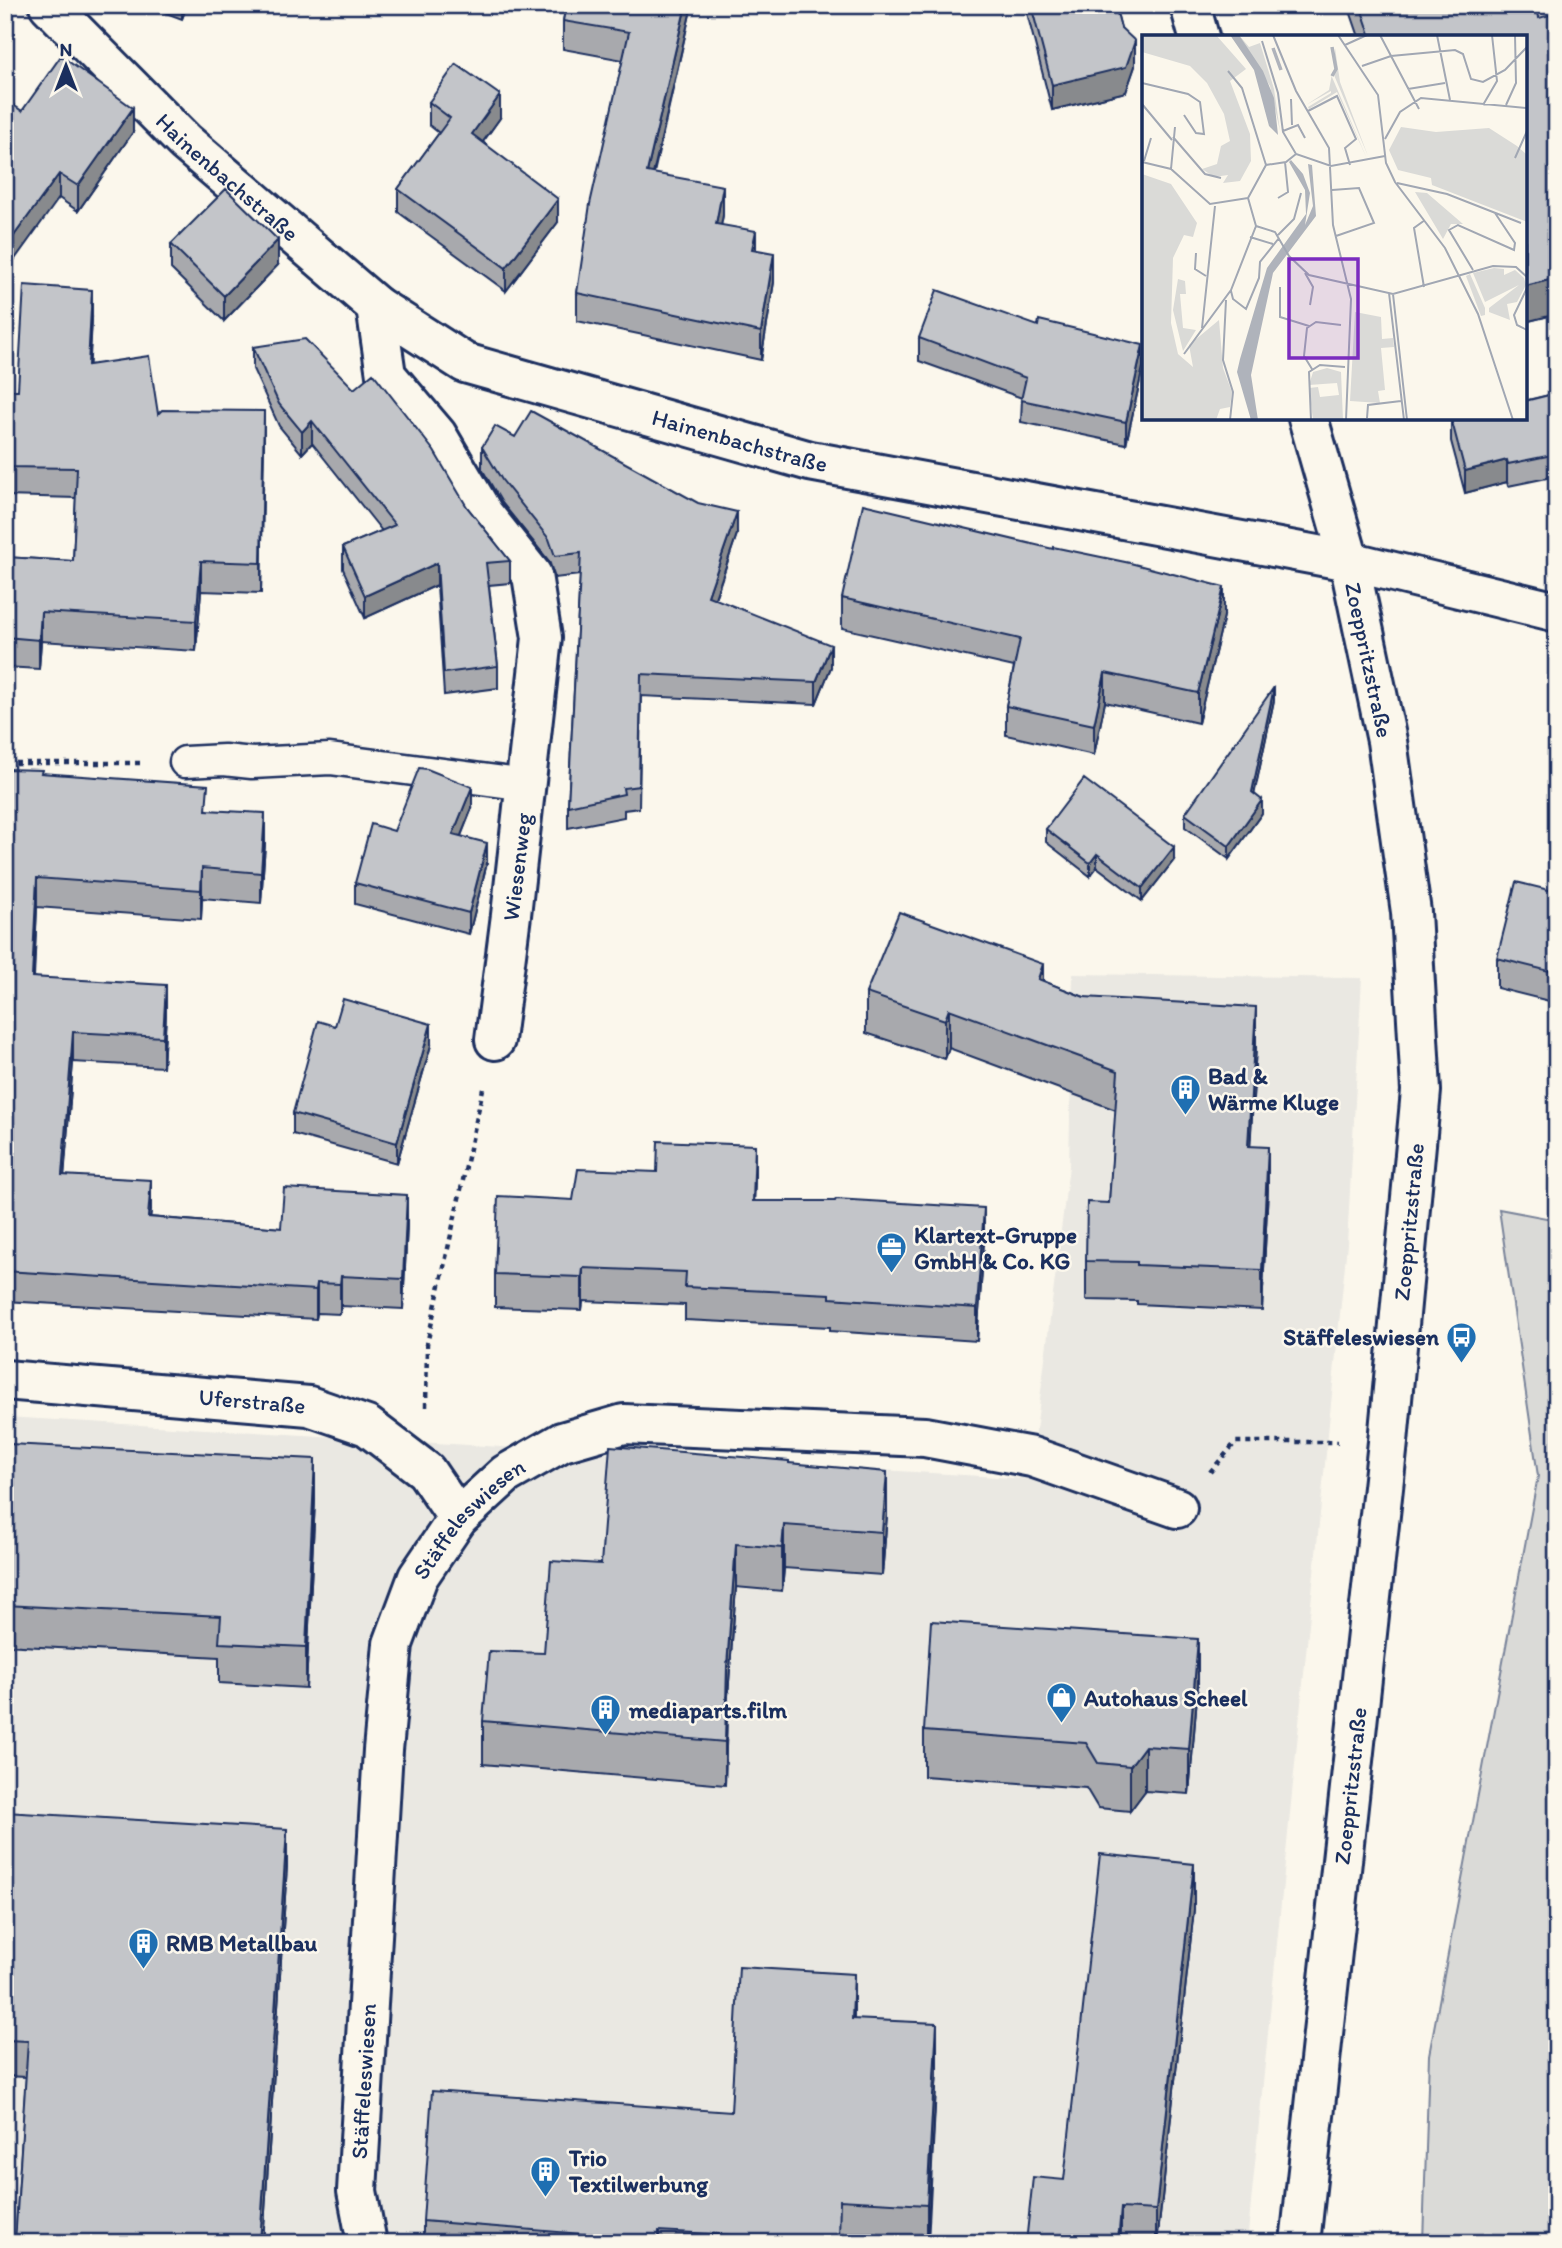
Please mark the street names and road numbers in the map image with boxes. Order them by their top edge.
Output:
street label: Hainenbachstraße [150,107,304,247]
street label: Hainenbachstraße [649,403,830,478]
street label: Zoeppritzstraße [1339,580,1399,740]
street label: Wiesenweg [496,811,538,923]
street label: Zoeppritzstraße [1387,1142,1430,1302]
street label: Uferstraße [197,1383,307,1420]
street label: Stäffeleswiesen [407,1452,530,1585]
street label: Zoeppritzstraße [1328,1706,1373,1866]
street label: Stäffeleswiesen [345,2003,382,2160]

